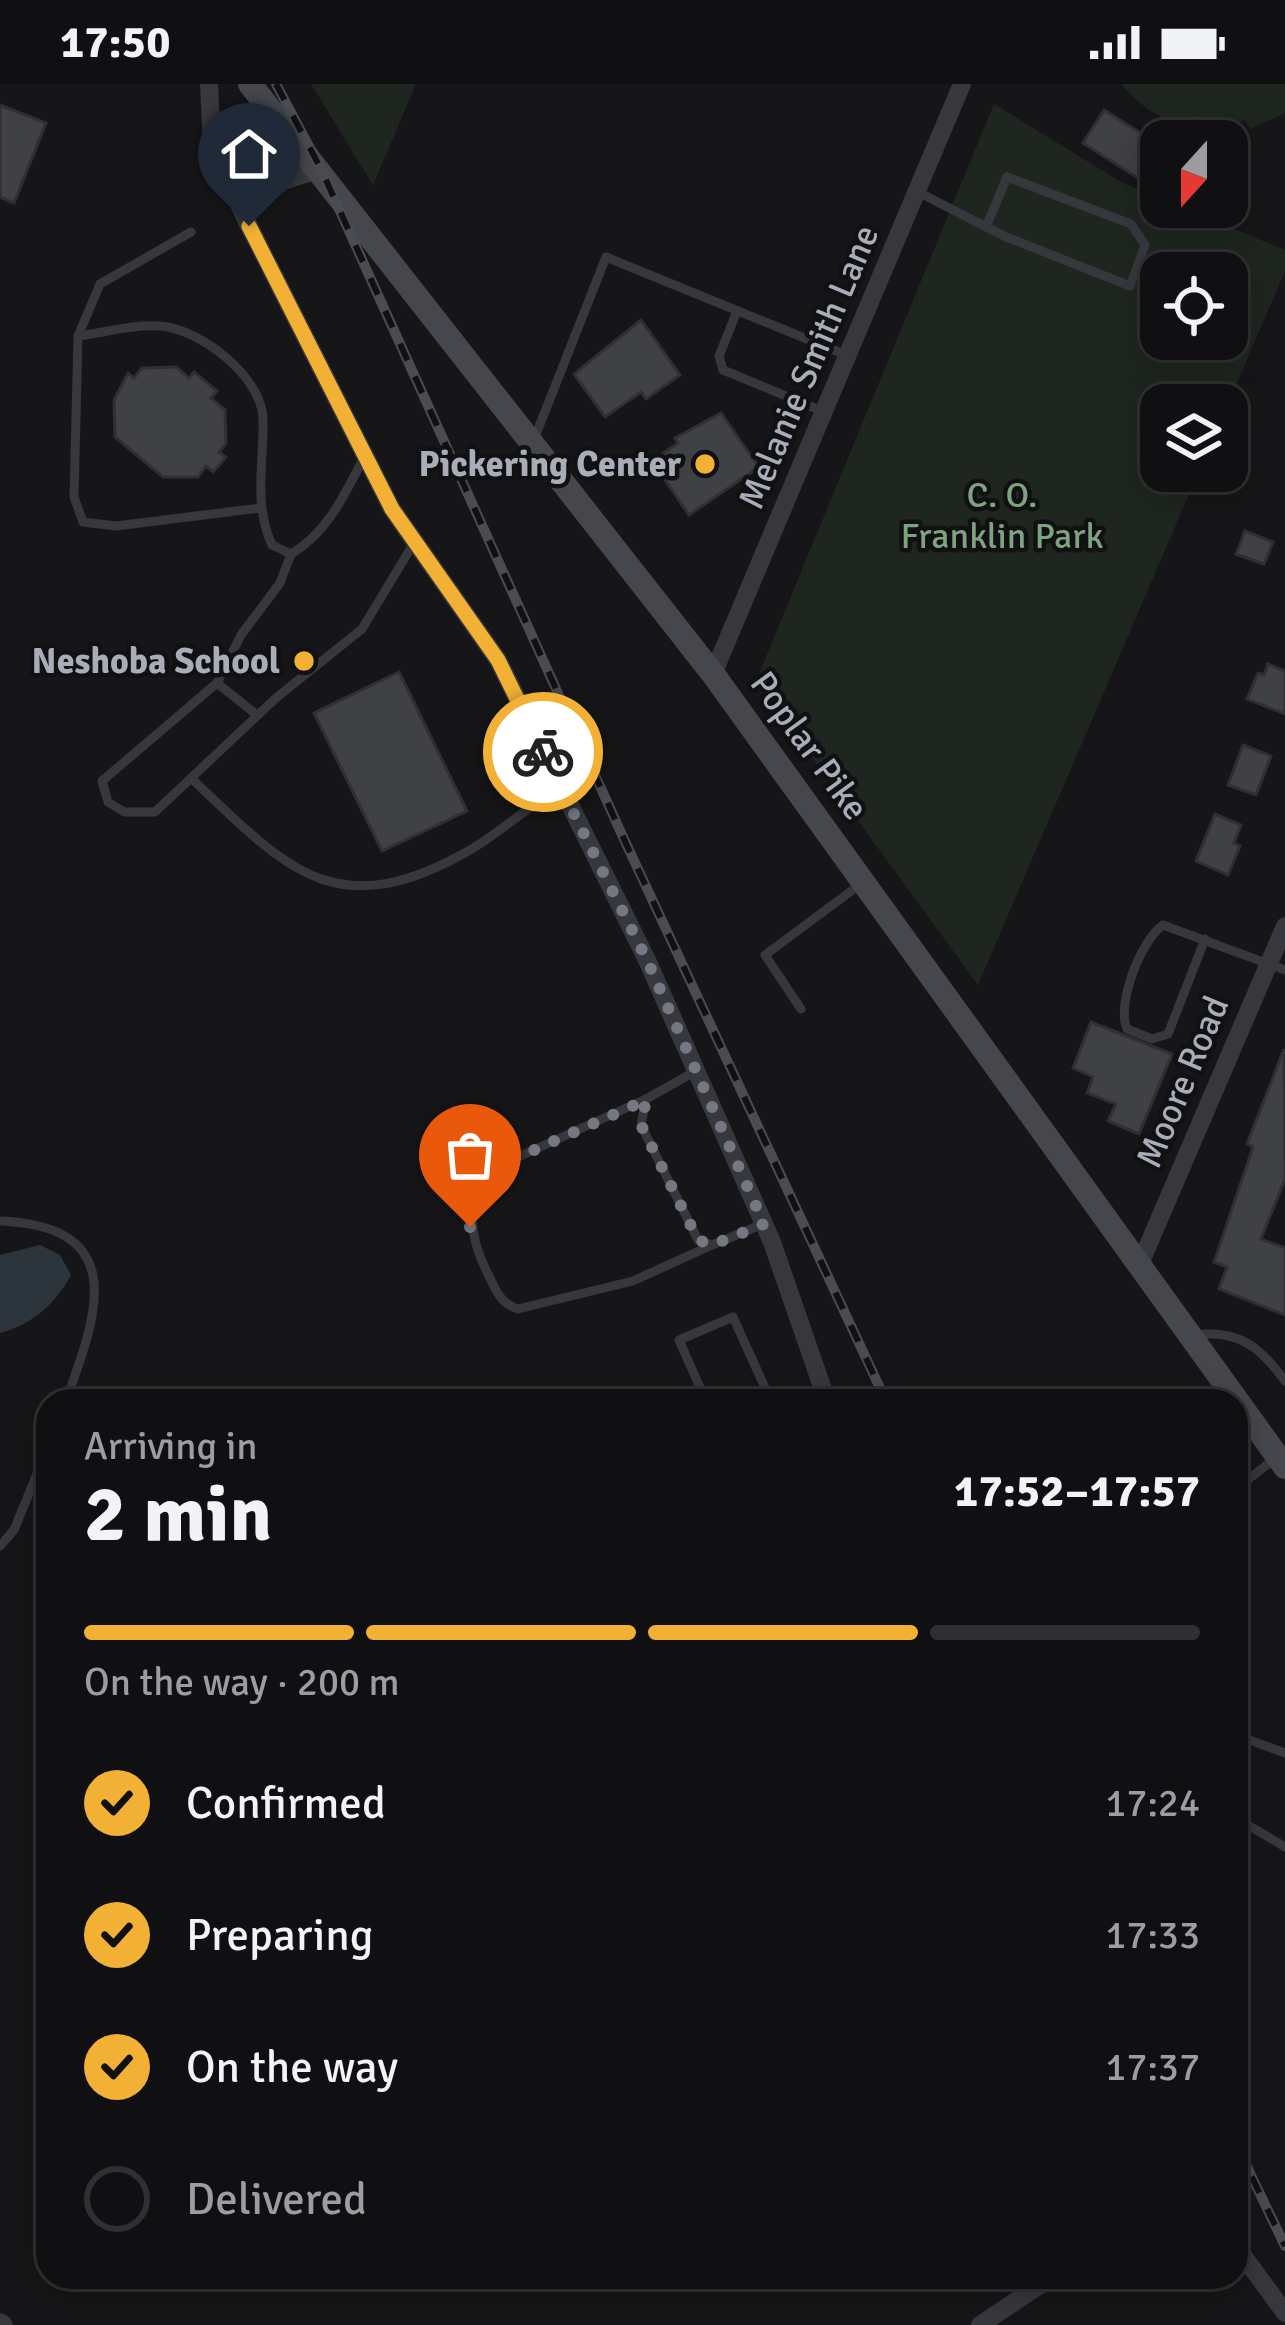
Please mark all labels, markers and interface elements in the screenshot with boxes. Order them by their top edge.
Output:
text: 17:50 [60,15,170,70]
pin [198,103,300,226]
north arrow [1140,120,1248,228]
map controls [1140,120,1248,492]
icon: home [216,121,282,187]
street label: Melanie Smith Lane [729,218,889,516]
button: locate [1140,252,1248,360]
button: layers [1140,384,1248,492]
place label: Pickering Center [419,442,682,487]
marker: Pickering Center [692,451,718,477]
park label: C. O. Franklin Park [900,473,1104,559]
place label: Neshoba School [32,639,280,684]
marker: Neshoba School [291,648,317,674]
street label: Poplar Pike [740,663,878,829]
courier [483,692,603,812]
icon: bike [510,719,576,785]
street label: Moore Road [1127,989,1239,1175]
pin [419,1104,521,1227]
icon: bag [437,1122,503,1188]
text: Arriving in [84,1422,258,1470]
text: 17:52–17:57 [954,1464,1200,1519]
text: 2 min [84,1467,272,1563]
text: On the way · 200 m [84,1658,400,1706]
icon: check [84,1770,150,1836]
text: Confirmed [186,1776,386,1831]
text: 17:24 [1105,1779,1200,1827]
icon: check [84,1902,150,1968]
text: Preparing [186,1908,374,1963]
text: 17:33 [1105,1911,1200,1959]
icon: check [84,2034,150,2100]
text: On the way [186,2040,398,2095]
text: 17:37 [1105,2043,1200,2091]
text: Delivered [186,2172,367,2227]

